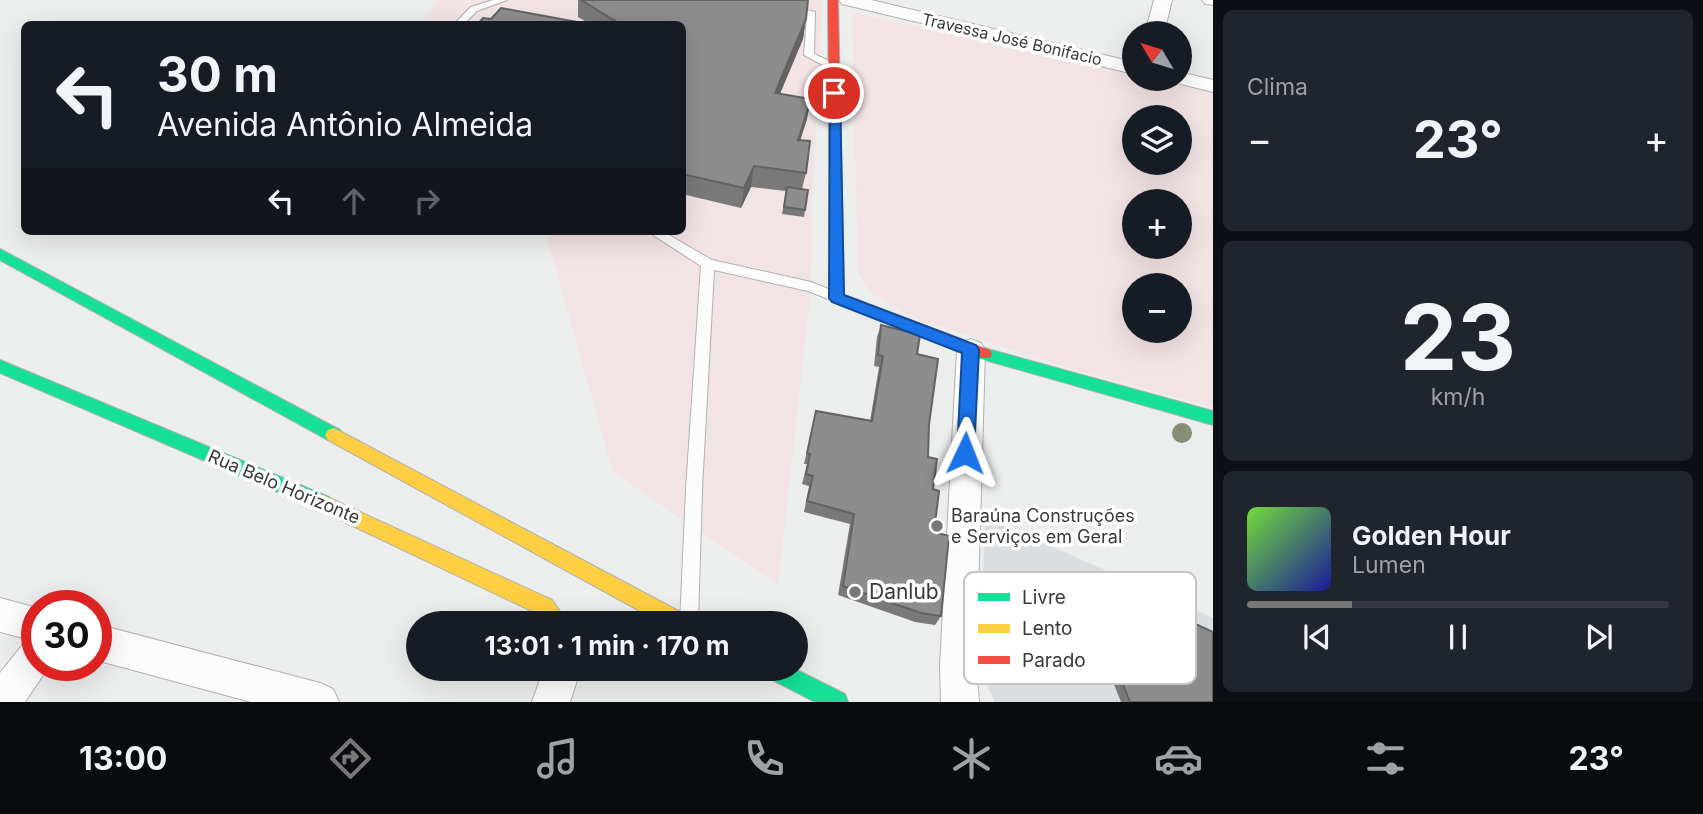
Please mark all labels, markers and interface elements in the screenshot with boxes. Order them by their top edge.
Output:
street label: Travessa José Bonifacio [920,9,1104,69]
north arrow [1122,21,1192,91]
map controls [1122,21,1192,343]
text: 30 m [157,45,278,104]
icon: left [42,49,133,140]
pin [804,63,864,123]
text: Clima [1247,73,1308,101]
icon: arrive [815,74,853,112]
text: Avenida Antônio Almeida [157,105,533,144]
button: layers [1122,105,1192,175]
text: 23° [1413,108,1503,171]
text: − [1247,116,1272,162]
text: + [1644,116,1669,162]
icon: left [262,182,300,220]
icon: ahead [335,182,373,220]
icon: right [408,182,446,220]
button: + [1122,189,1192,259]
button: − [1122,273,1192,343]
text: 23 [1400,282,1516,392]
text: km/h [1431,383,1485,411]
position arrow [928,416,1002,490]
street label: Rua Belo Horizonte [205,445,363,528]
place label: Baraúna Construções e Serviços em Geral [951,505,1135,547]
marker: Baraúna Construções e Serviços em Geral [929,518,945,534]
text: Golden Hour [1352,520,1511,551]
text: Lumen [1352,551,1426,579]
legend [964,572,1196,684]
place label: Danlub [869,579,939,604]
marker: Danlub [847,584,863,600]
text: Livre [1022,586,1066,609]
speed limit sign: 30 [21,590,112,681]
text: Lento [1022,617,1072,640]
icon: previous [1298,618,1336,656]
icon: pause [1439,618,1477,656]
icon: next [1580,618,1618,656]
text: 13:01 · 1 min · 170 m [484,630,730,661]
text: Parado [1022,649,1086,672]
icon: directions [326,734,375,783]
icon: music [533,734,582,783]
icon: phone [740,734,789,783]
icon: climate [947,734,996,783]
icon: car [1154,734,1203,783]
icon: filters [1361,734,1410,783]
text: 13:00 [79,739,167,778]
text: 23° [1569,739,1624,778]

